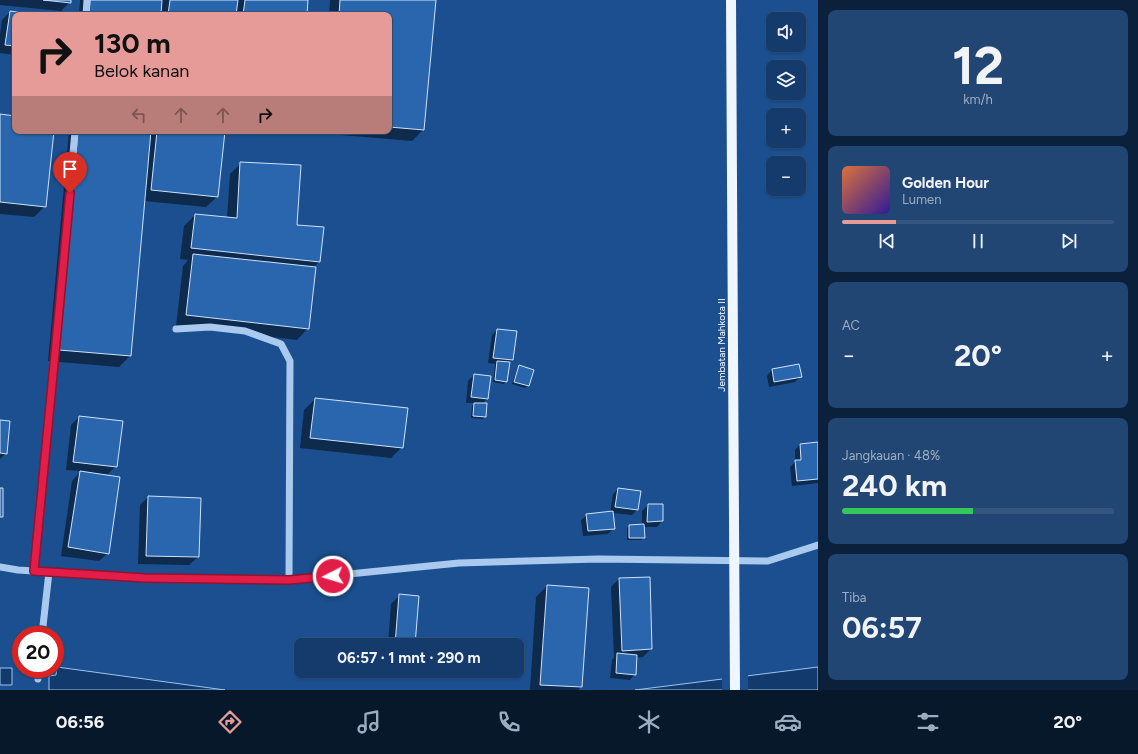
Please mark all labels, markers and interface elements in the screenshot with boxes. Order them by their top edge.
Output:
map controls [766,12,806,196]
button: sound [766,12,806,52]
text: 130 m [94,26,171,60]
icon: right [28,28,80,80]
text: 12 [952,35,1004,97]
text: Belok kanan [94,60,189,82]
button: layers [766,60,806,100]
text: km/h [963,92,993,107]
icon: left [128,104,150,126]
icon: ahead [170,104,192,126]
icon: ahead [212,104,234,126]
icon: right [254,104,276,126]
button: + [766,108,806,148]
pin [53,152,87,193]
button: − [766,156,806,196]
icon: arrive [59,158,81,180]
text: Golden Hour [902,174,989,192]
text: Lumen [902,192,941,207]
icon: previous [876,230,898,252]
icon: pause [967,230,989,252]
icon: next [1058,230,1080,252]
street label: Jembatan Mahkota II [715,298,728,392]
text: AC [842,318,860,333]
text: 20° [954,337,1002,374]
text: − [842,342,856,369]
text: + [1100,342,1114,369]
text: Jangkauan · 48% [842,448,940,463]
text: 240 km [842,467,947,504]
position arrow [312,555,354,597]
text: Tiba [842,590,866,605]
text: 06:57 [842,609,922,646]
speed limit sign: 20 [12,626,64,678]
text: 06:57 · 1 mnt · 290 m [337,649,481,667]
icon: directions [216,708,244,736]
icon: music [355,708,383,736]
icon: phone [495,708,523,736]
icon: climate [635,708,663,736]
icon: car [774,708,802,736]
icon: filters [914,708,942,736]
text: 06:56 [56,711,104,733]
text: 20° [1053,711,1082,733]

